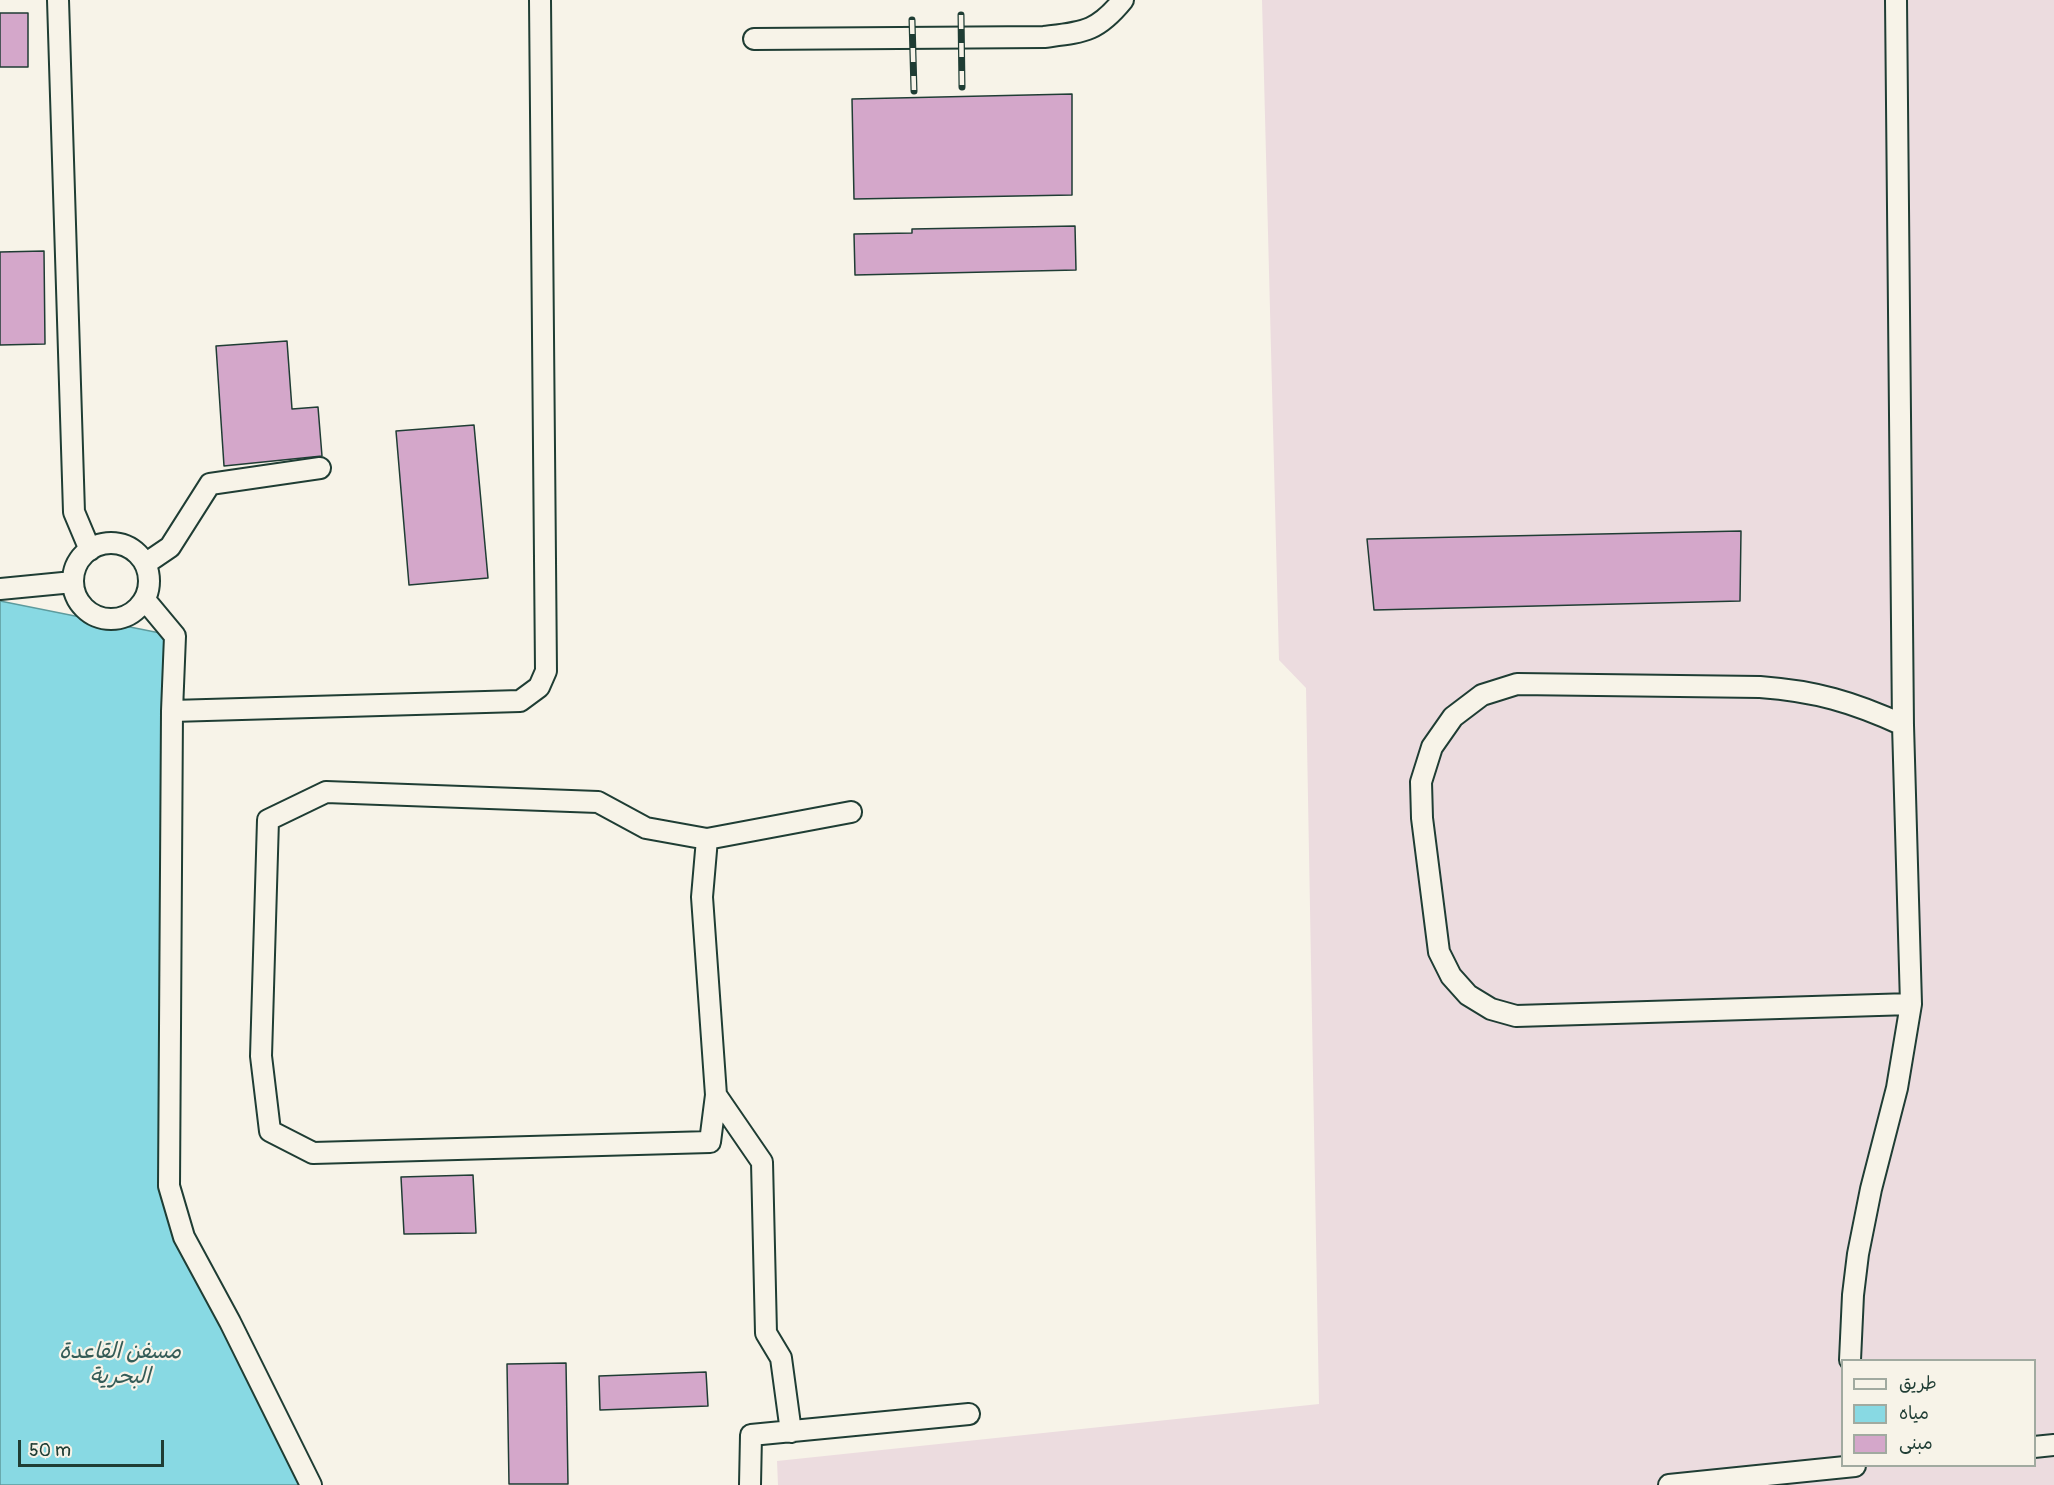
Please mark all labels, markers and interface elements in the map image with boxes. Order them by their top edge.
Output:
water label: مسفن القاعدة البحرية [59,1339,181,1390]
legend [1841,1359,2036,1467]
text: طريق [1899,1372,1937,1395]
text: مياه [1899,1402,1929,1425]
scale bar [21,1428,166,1466]
text: مبنى [1899,1432,1933,1455]
text: 50 m [29,1439,71,1462]

